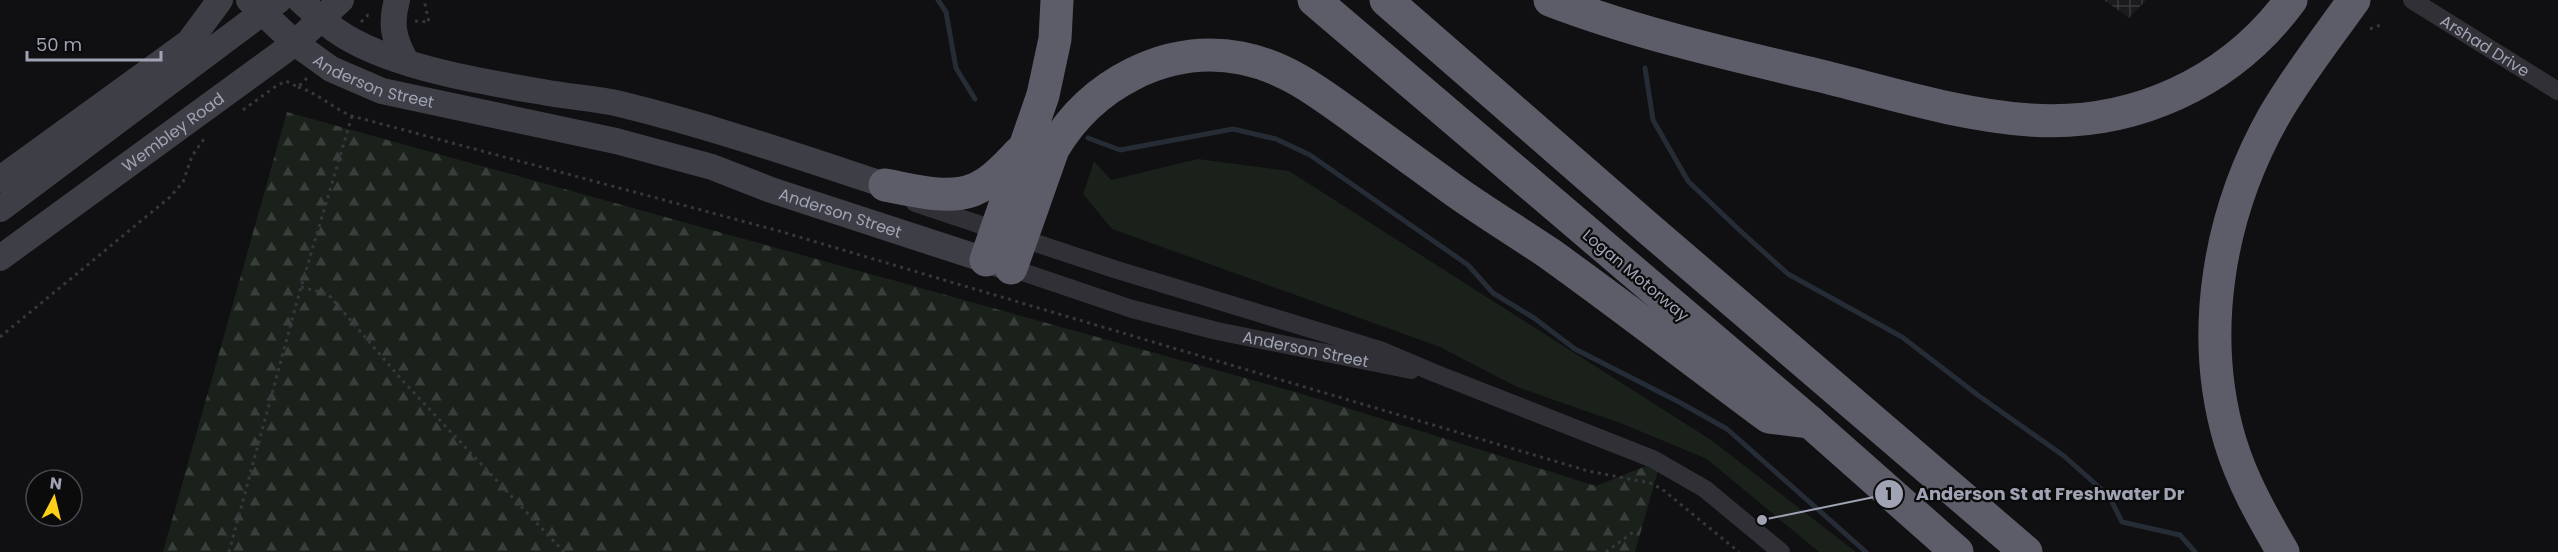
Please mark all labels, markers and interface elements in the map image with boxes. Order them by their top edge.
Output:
street label: Arshad Drive [2436,9,2534,83]
scale bar [27,24,160,62]
text: 50 m [36,32,82,57]
street label: Anderson Street [308,49,436,114]
street label: Wembley Road [117,87,229,177]
street label: Anderson Street [776,182,905,244]
street label: Logan Motorway [1578,224,1694,327]
street label: Anderson Street [1241,325,1371,373]
north arrow [24,468,84,528]
text: N [48,471,63,496]
callout: Anderson St at Freshwater Dr [1874,476,2197,512]
text: 1 [1886,481,1892,506]
text: Anderson St at Freshwater Dr [1916,481,2185,506]

